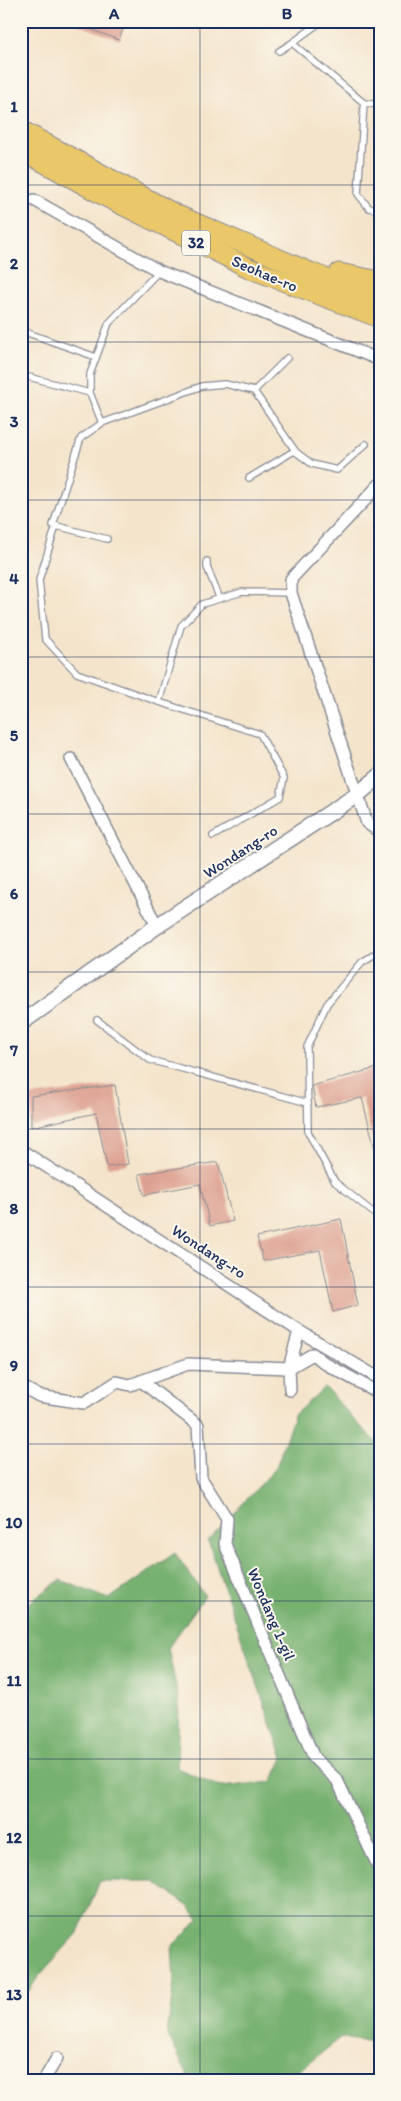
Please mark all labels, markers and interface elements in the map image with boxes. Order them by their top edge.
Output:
text: A [108,4,120,23]
text: B [282,4,293,23]
text: 1 [10,97,18,116]
road number: 32 [182,230,210,256]
street label: Seohae-ro [229,251,301,296]
text: 2 [10,254,19,273]
text: 3 [10,412,19,431]
text: 4 [9,569,19,588]
text: 5 [10,726,19,745]
street label: Wondang-ro [200,820,281,882]
text: 6 [10,884,19,903]
text: 7 [9,1041,18,1060]
text: 8 [10,1199,19,1218]
street label: Wondang-ro [168,1220,249,1282]
text: 9 [10,1356,18,1375]
text: 10 [5,1513,23,1532]
street label: Wondang 1-gil [244,1565,300,1664]
text: 11 [7,1671,22,1690]
text: 12 [6,1828,23,1847]
text: 13 [6,1985,22,2004]

